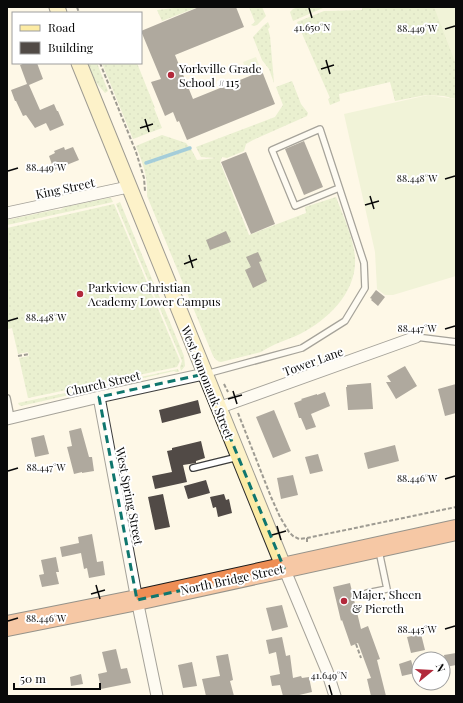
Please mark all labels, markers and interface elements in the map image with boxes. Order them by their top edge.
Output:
legend [12,12,142,64]
text: Road [48,19,75,35]
text: 41.650°N [294,20,330,34]
text: 88.449°W [397,21,438,35]
text: Building [48,39,94,55]
place label: Yorkville Grade School #115 [178,60,262,90]
marker: Yorkville Grade School #115 [166,70,176,80]
text: 88.449°W [26,160,67,174]
text: 88.448°W [397,171,438,185]
street label: King Street [34,174,97,202]
place label: Parkview Christian Academy Lower Campus [87,279,221,309]
marker: Parkview Christian Academy Lower Campus [75,289,85,299]
text: 88.448°W [26,310,67,324]
text: 88.447°W [397,321,437,335]
street label: West Somonauk Street [178,322,238,442]
street label: Tower Lane [281,343,345,379]
street label: Church Street [64,367,142,399]
street label: West Spring Street [112,445,147,547]
text: 88.447°W [26,460,66,474]
text: 88.446°W [397,471,438,485]
street label: North Bridge Street [179,560,286,598]
place label: Majer, Sheen & Piereth [352,586,422,616]
marker: Majer, Sheen & Piereth [339,596,349,606]
text: 88.446°W [26,611,67,625]
text: 88.445°W [397,622,438,636]
north arrow [411,651,451,691]
text: N [433,662,449,674]
scale bar [14,665,100,691]
text: 41.649°N [311,668,347,682]
text: 50 m [20,670,46,686]

